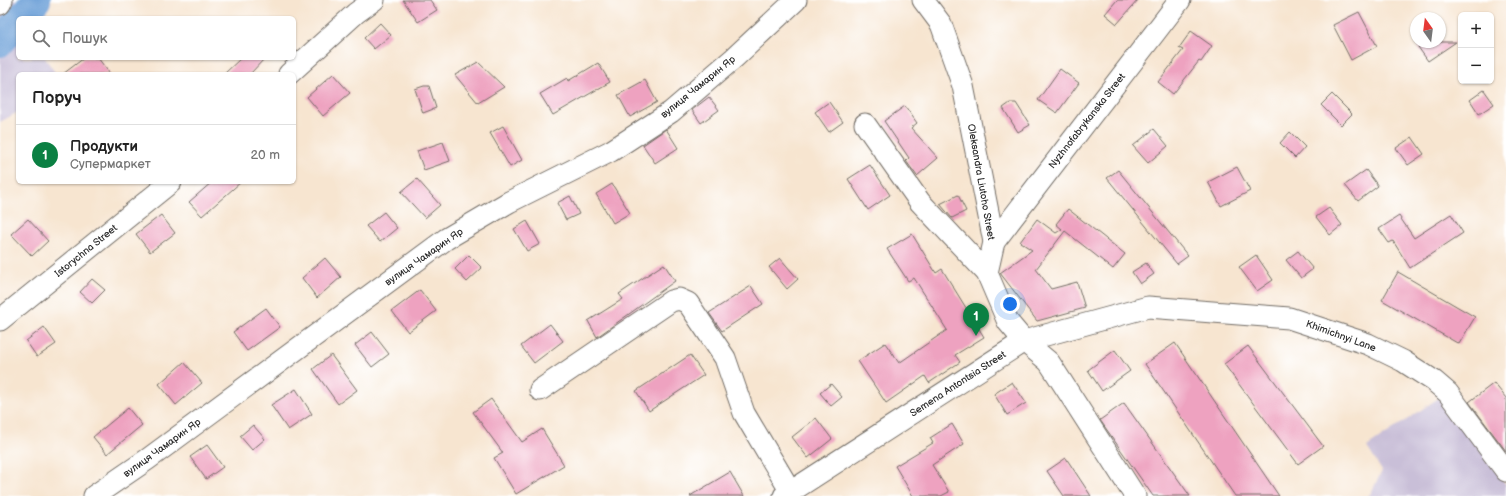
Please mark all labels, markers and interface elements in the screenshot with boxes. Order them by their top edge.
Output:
north arrow [1410,12,1446,48]
map controls [1458,12,1494,84]
button: + [1458,12,1494,48]
search box [16,16,296,60]
icon: search [30,27,52,49]
text: Пошук [62,29,108,48]
button: − [1458,48,1494,84]
street label: вулиця Чамарин Яр [658,53,738,121]
street label: Nyzhnofabrykanska Street [1046,71,1128,171]
text: Поруч [32,88,82,108]
street label: Oleksandra Liutoho Street [965,123,997,241]
text: Продукти [70,137,138,156]
text: 1 [42,147,48,163]
text: 20 m [250,147,280,163]
text: Супермаркет [70,156,151,172]
street label: Istorychna Street [52,222,120,280]
street label: вулиця Чамарин Яр [383,225,466,288]
your location [1000,294,1020,314]
pin: 1 [963,303,989,336]
street label: Khimichnyi Lane [1304,318,1378,354]
street label: Semena Antontsia Street [908,348,1008,420]
street label: вулиця Чамарин Яр [121,416,203,480]

